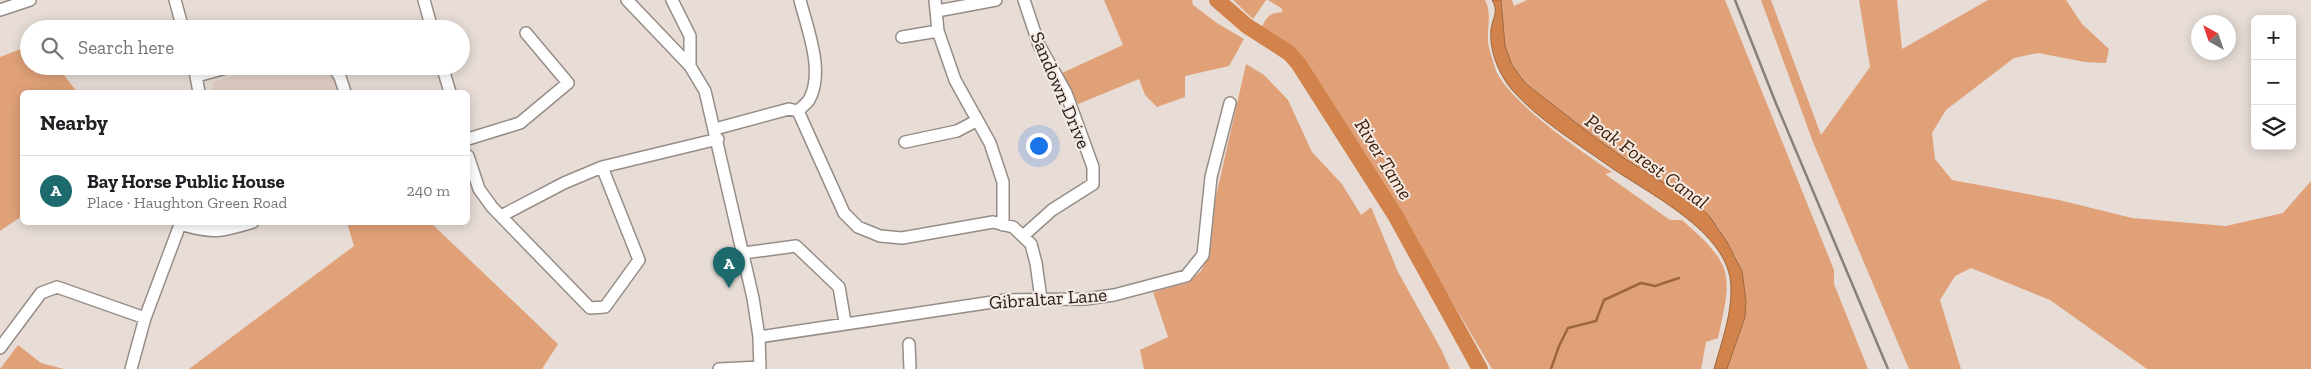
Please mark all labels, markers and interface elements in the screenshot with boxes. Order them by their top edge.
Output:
north arrow [2191,15,2236,60]
map controls [2251,15,2296,150]
button: + [2251,15,2296,60]
search box [20,20,470,75]
street label: Sandown Drive [1026,28,1096,152]
icon: search [38,34,66,62]
text: Search here [78,36,174,59]
button: − [2251,60,2296,105]
button: layers [2251,105,2296,150]
water label: Peak Forest Canal [1581,108,1713,214]
text: Nearby [40,110,108,135]
water label: River Tame [1350,114,1418,204]
your location [1026,133,1052,159]
text: Bay Horse Public House [87,170,285,193]
text: A [51,181,62,200]
text: 240 m [406,181,450,200]
text: Place · Haughton Green Road [87,193,287,212]
pin: A [713,247,745,288]
street label: Gibraltar Lane [988,283,1108,314]

